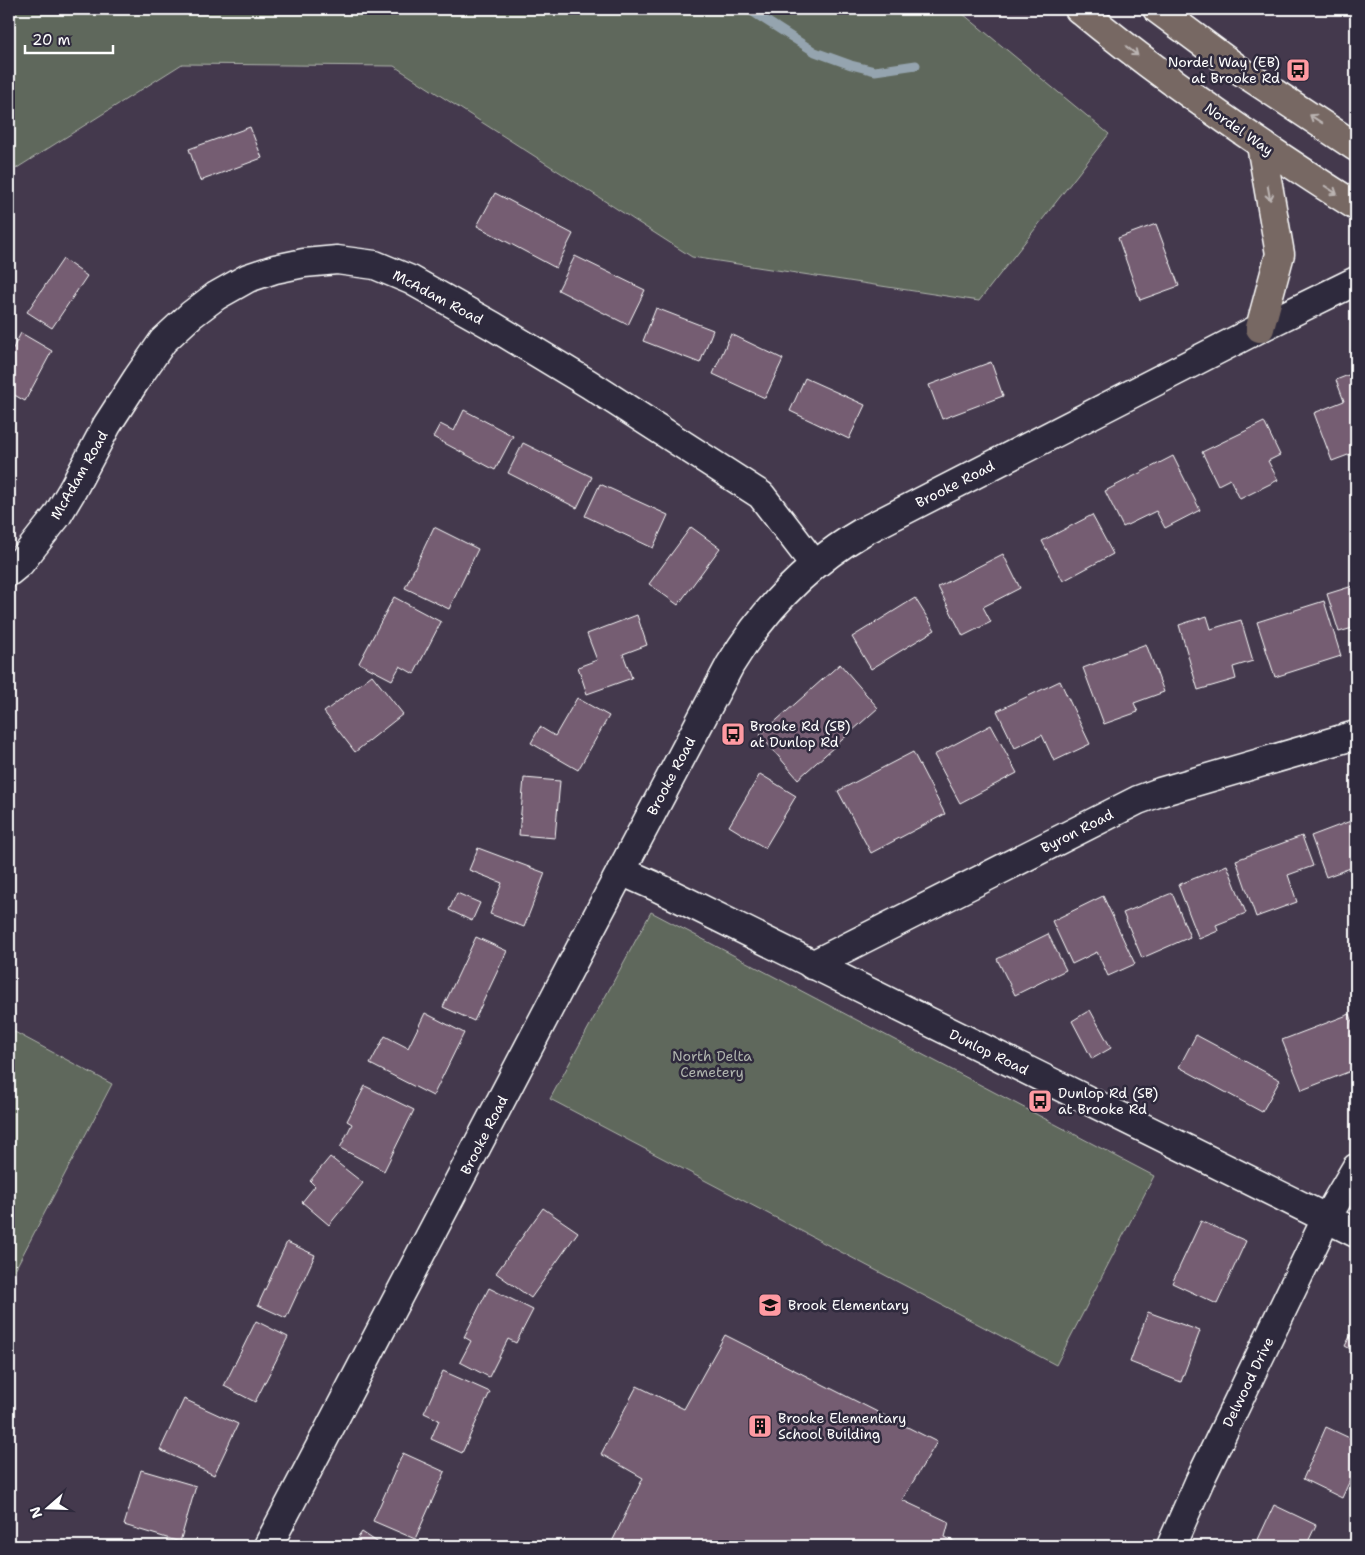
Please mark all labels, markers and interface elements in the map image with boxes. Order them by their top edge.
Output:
scale bar [25,22,112,54]
text: 20 m [32,30,71,50]
one-way arrow [1125,46,1138,57]
place label: Nordel Way (EB) at Brooke Rd [1168,53,1280,87]
bus stop icon: Nordel Way (EB) at Brooke Rd [1285,57,1311,83]
street label: Nordel Way [1201,99,1277,159]
one-way arrow [1309,114,1323,125]
one-way arrow [1264,184,1274,200]
one-way arrow [1324,185,1338,195]
street label: McAdam Road [390,266,486,328]
street label: McAdam Road [46,427,112,523]
street label: Brooke Road [912,456,998,512]
place label: Brooke Rd (SB) at Dunlop Rd [750,717,850,751]
bus stop icon: Brooke Rd (SB) at Dunlop Rd [720,721,746,747]
street label: Brooke Road [643,734,699,818]
street label: Byron Road [1038,805,1116,857]
street label: Dunlop Road [946,1025,1032,1079]
park label: North Delta Cemetery [672,1047,752,1081]
place label: Dunlop Rd (SB) at Brooke Rd [1058,1084,1158,1118]
bus stop icon: Dunlop Rd (SB) at Brooke Rd [1027,1088,1053,1114]
street label: Brooke Road [456,1092,512,1178]
school or university icon: Brook Elementary [757,1292,783,1318]
place label: Brook Elementary [788,1296,909,1314]
street label: Delwood Drive [1218,1334,1278,1430]
place label: Brooke Elementary School Building [778,1409,906,1443]
building icon: Brooke Elementary School Building [747,1413,773,1439]
north arrow [22,1482,72,1532]
text: N [25,1504,46,1521]

